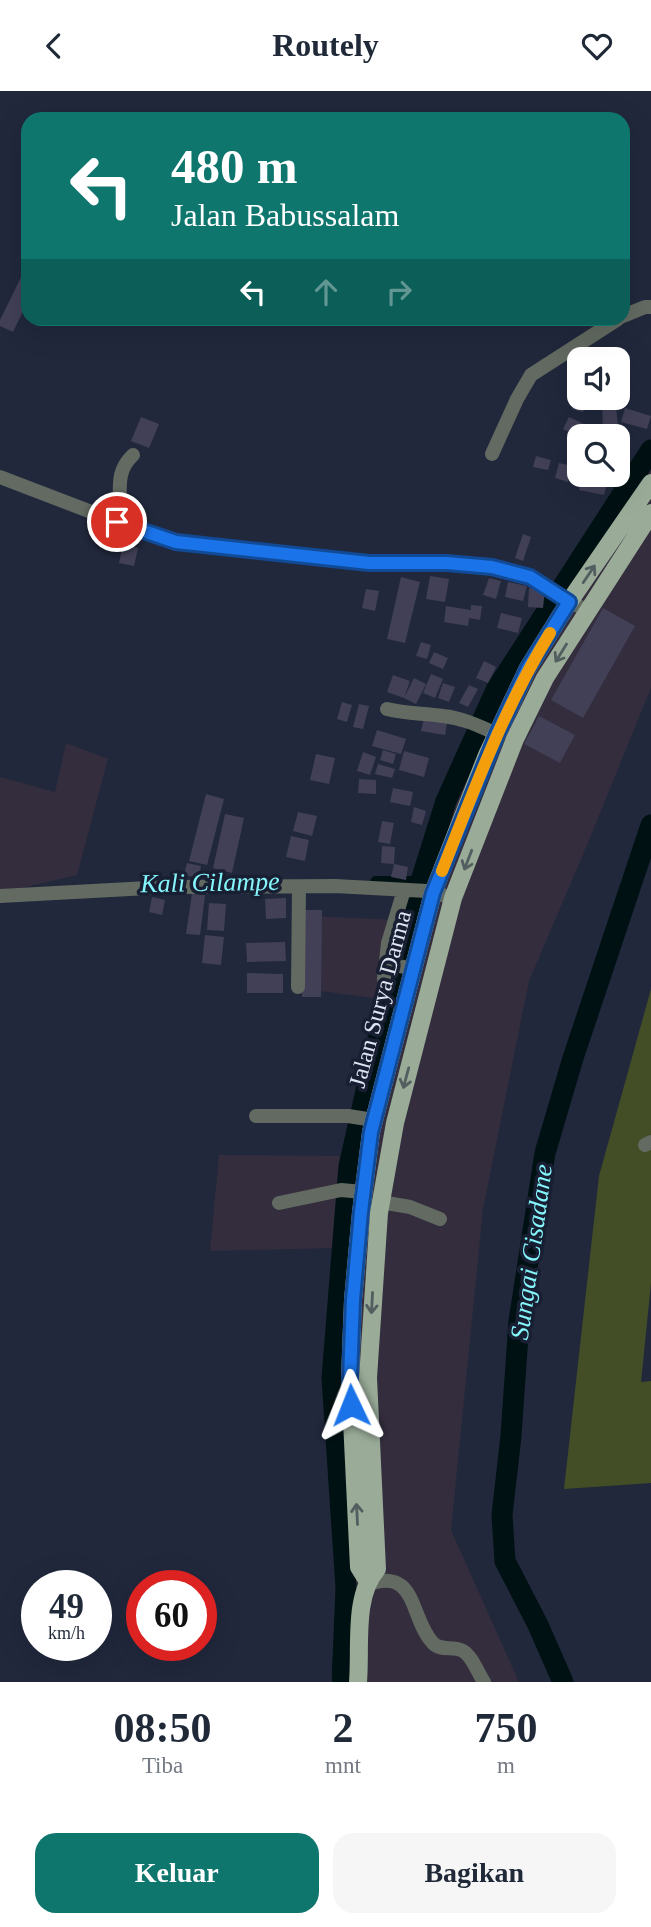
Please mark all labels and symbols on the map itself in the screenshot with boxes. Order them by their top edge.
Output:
pin [87,492,147,552]
one-way arrow [582,564,596,584]
one-way arrow [553,642,567,662]
one-way arrow [461,848,473,870]
water label: Kali Cilampe [139,867,280,898]
street label: Jalan Surya Darma [344,907,416,1091]
one-way arrow [399,1067,412,1089]
water label: Sungai Cisadane [505,1162,558,1342]
one-way arrow [365,1291,378,1314]
position arrow [314,1368,388,1442]
one-way arrow [350,1503,363,1526]
speed limit sign: 60 [126,1570,217,1661]

